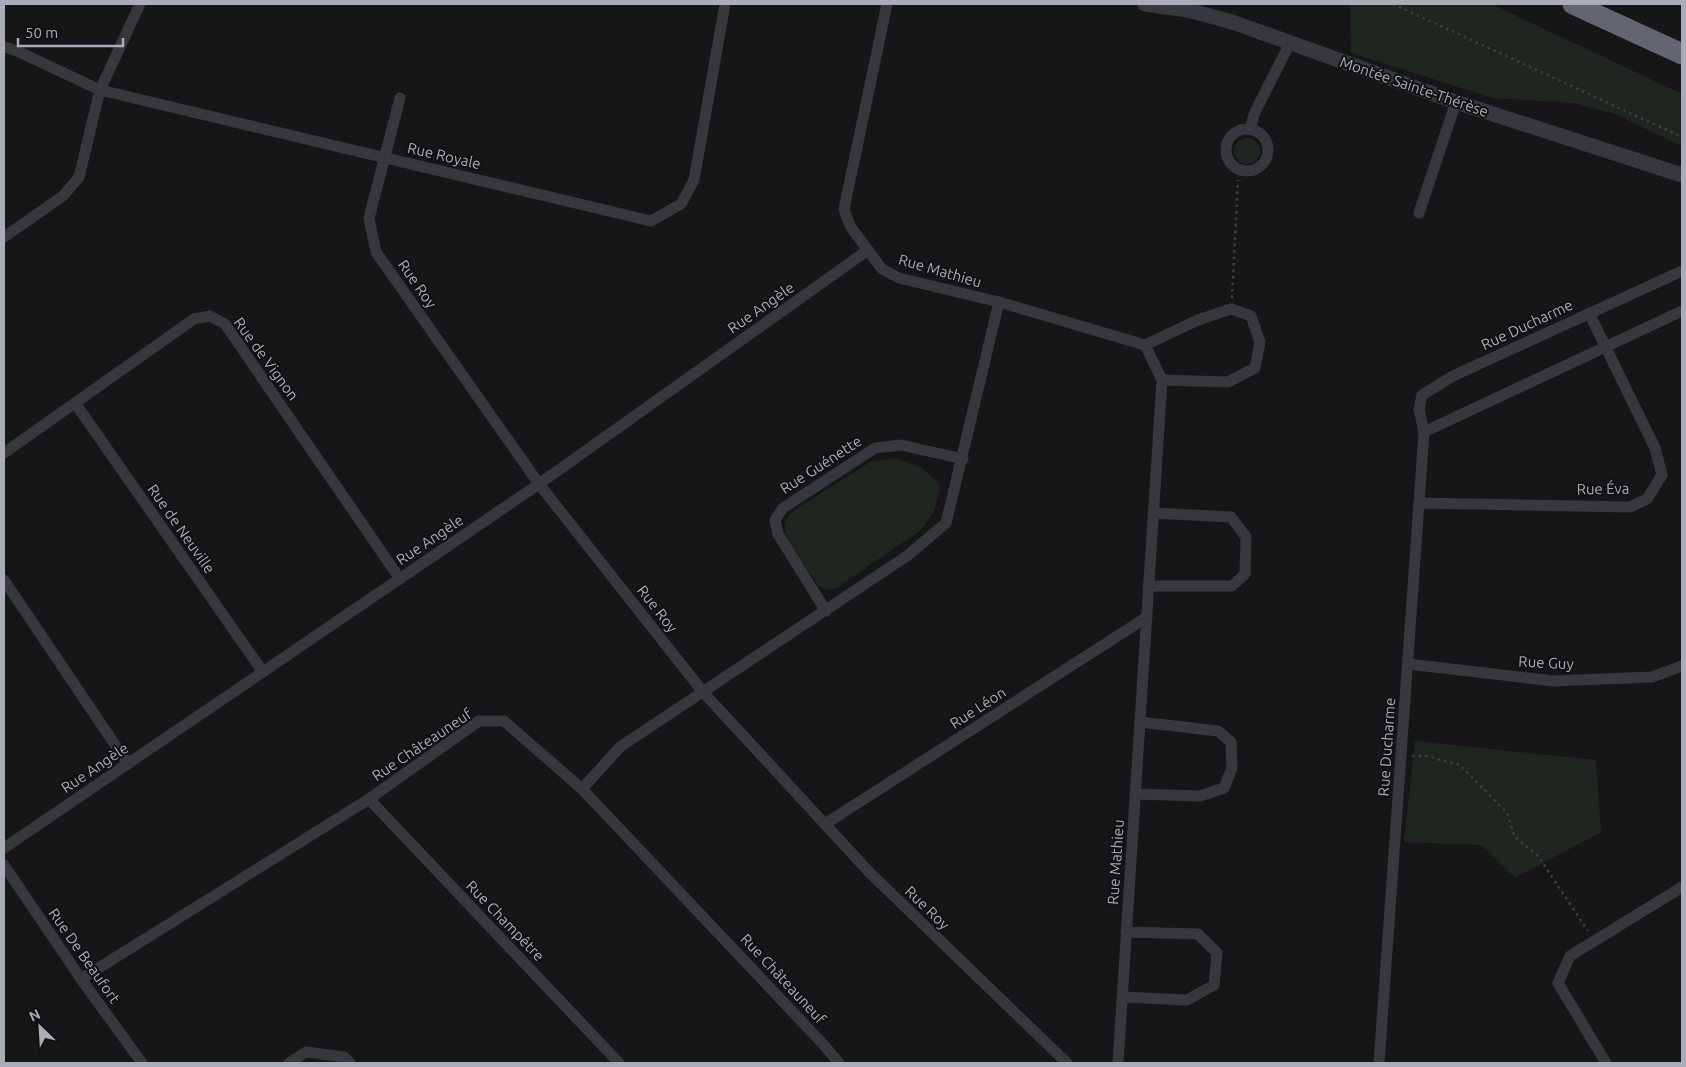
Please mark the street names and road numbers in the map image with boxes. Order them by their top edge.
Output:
street label: Montée Sainte-Thérèse [1338,53,1491,120]
street label: Rue Royale [406,139,482,172]
street label: Rue Mathieu [897,251,983,290]
street label: Rue Roy [395,256,440,311]
street label: Rue Angèle [724,279,797,337]
street label: Rue Ducharme [1478,296,1575,353]
street label: Rue de Vignon [231,314,302,403]
street label: Rue Guénette [777,432,864,497]
street label: Rue Éva [1576,480,1630,497]
street label: Rue de Neuville [144,481,218,576]
street label: Rue Angèle [393,511,466,568]
street label: Rue Roy [634,582,681,636]
street label: Rue Guy [1518,653,1574,672]
street label: Rue Léon [947,683,1009,732]
street label: Rue Ducharme [1375,697,1398,797]
street label: Rue Châteauneuf [369,705,475,784]
street label: Rue Angèle [58,739,131,796]
street label: Rue Mathieu [1104,819,1127,905]
street label: Rue Champêtre [463,877,548,964]
street label: Rue Roy [902,882,953,933]
street label: Rue De Beaufort [45,905,124,1007]
street label: Rue Châteauneuf [737,930,830,1027]

